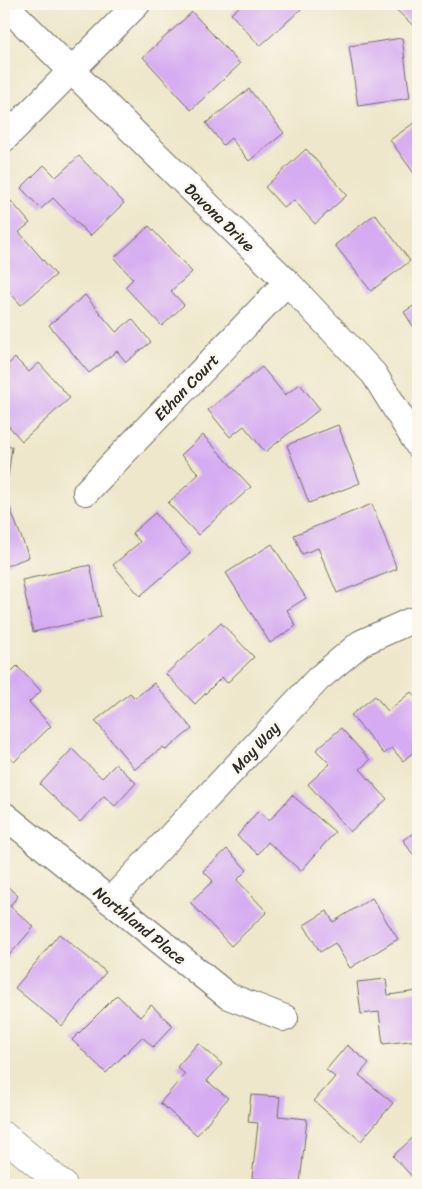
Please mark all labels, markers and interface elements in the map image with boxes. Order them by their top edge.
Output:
street label: Davona Drive [177,176,262,259]
street label: Ethan Court [146,347,226,428]
street label: May Way [223,714,288,780]
street label: Northland Place [86,878,193,972]

